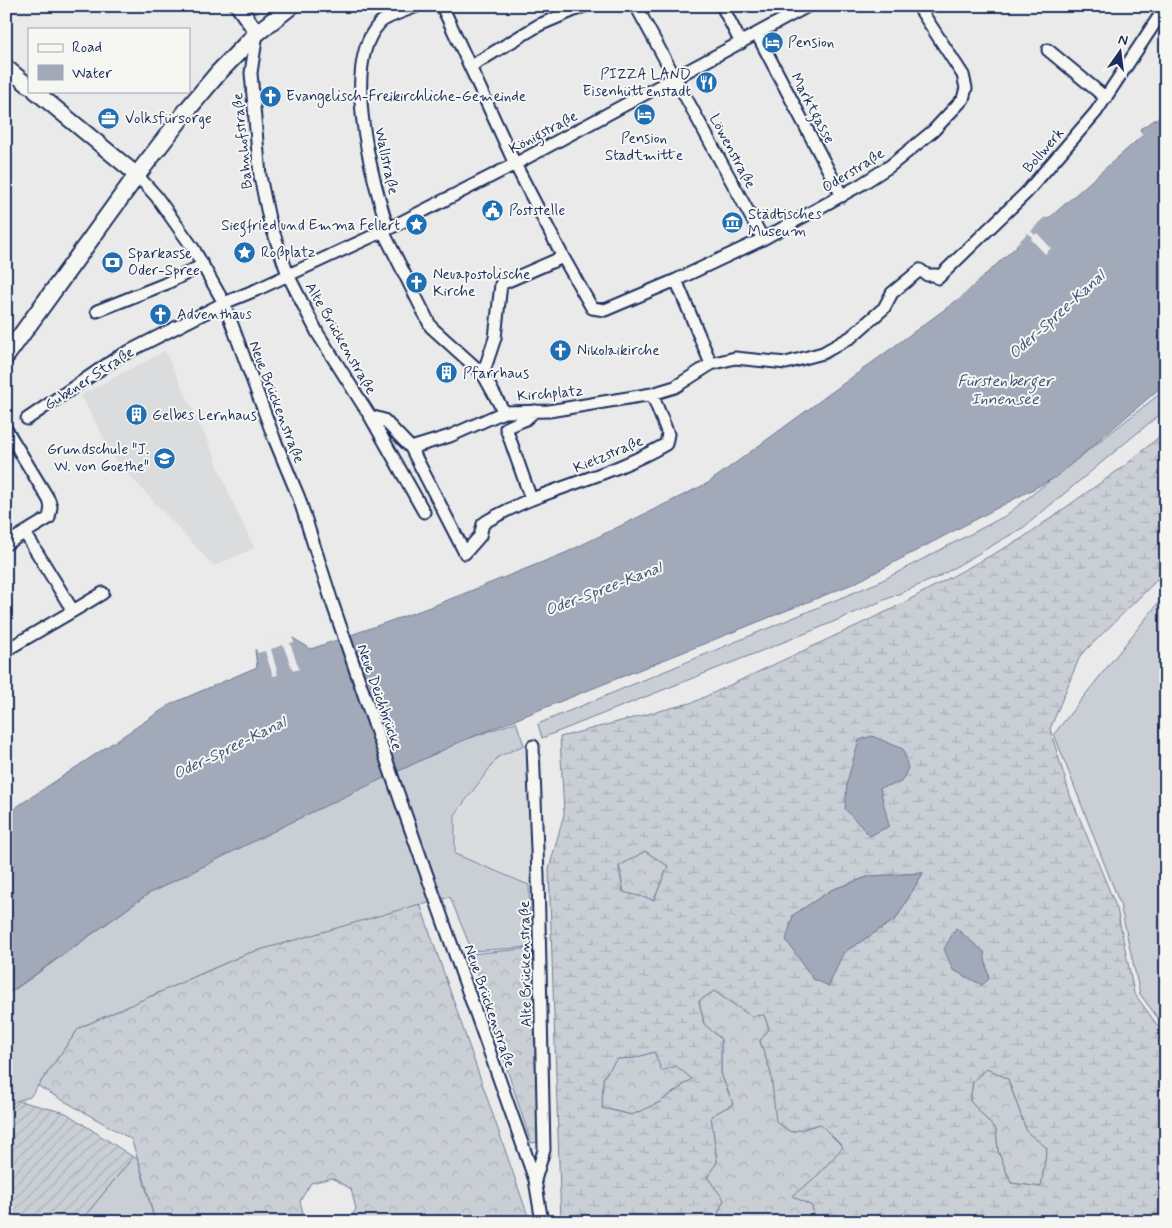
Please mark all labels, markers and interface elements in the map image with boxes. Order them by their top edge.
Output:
legend [28,28,190,92]
north arrow [1094,28,1144,78]
hotel icon: Pension [760,30,784,54]
text: N [1116,30,1130,50]
place label: Pension [788,33,834,53]
text: Road [72,38,102,58]
text: Water [72,64,112,84]
place label: PIZZA LAND Eisenhüttenstadt [583,65,691,102]
street label: Marktgasse [784,70,839,148]
restaurant icon: PIZZA LAND Eisenhüttenstadt [695,71,719,95]
church icon: Evangelisch-Freikirchliche-Gemeinde [258,84,282,108]
place label: Evangelisch-Freikirchliche-Gemeinde [286,87,526,108]
street label: Bahnhofstraße [228,92,258,190]
hotel icon: Pension Stadtmitte [632,103,656,127]
office icon: Volksfürsorge [97,106,121,130]
street label: Königstraße [506,106,582,160]
place label: Volksfürsorge [125,109,212,129]
street label: Löwenstraße [704,111,760,192]
street label: Bollwerk [1019,124,1069,177]
street label: Wallstraße [369,126,403,197]
place label: Pension Stadtmitte [605,129,683,166]
street label: Oderstraße [819,144,889,198]
public building icon: Poststelle [481,198,505,222]
place label: Poststelle [509,201,566,221]
place label: Städtisches Museum [748,205,822,242]
museum icon: Städtisches Museum [720,211,744,235]
place icon: Siegfried und Emma Fellert [404,213,428,237]
place label: Siegfried und Emma Fellert [221,216,400,237]
place icon: Roßplatz [233,240,257,264]
place label: Roßplatz [261,243,315,263]
place label: Sparkasse Oder-Spree [128,244,200,281]
bank icon: Sparkasse Oder-Spree [100,250,124,274]
water label: Oder-Spree-Kanal [1004,264,1112,364]
place label: Neuapostolische Kirche [433,265,530,302]
church icon: Neuapostolische Kirche [405,271,429,295]
street label: Alte Brückenstraße [300,279,380,398]
church icon: Adventhaus [149,302,173,326]
place label: Adventhaus [177,305,252,325]
street label: Neue Brückenstraße [244,338,309,466]
church icon: Nikolaikirche [549,338,573,362]
place label: Nikolaikirche [577,341,660,361]
street label: Gubener Straße [41,342,138,415]
building icon: Pfarrhaus [435,361,459,385]
place label: Pfarrhaus [463,364,529,384]
water label: Fürstenberger Innensee [958,371,1055,410]
street label: Kirchplatz [516,381,584,407]
building icon: Gelbes Lernhaus [124,403,148,427]
place label: Gelbes Lernhaus [152,406,257,426]
street label: Kietzstraße [570,431,646,479]
place label: Grundschule "J. W. von Goethe" [47,440,149,477]
school or university icon: Grundschule "J. W. von Goethe" [153,446,177,470]
water label: Oder-Spree-Kanal [542,557,667,621]
street label: Neue Deichbrücke [352,642,407,753]
water label: Oder-Spree-Kanal [170,711,292,785]
street label: Alte Brückenstraße [515,900,537,1027]
street label: Neue Brückenstraße [459,942,520,1071]

